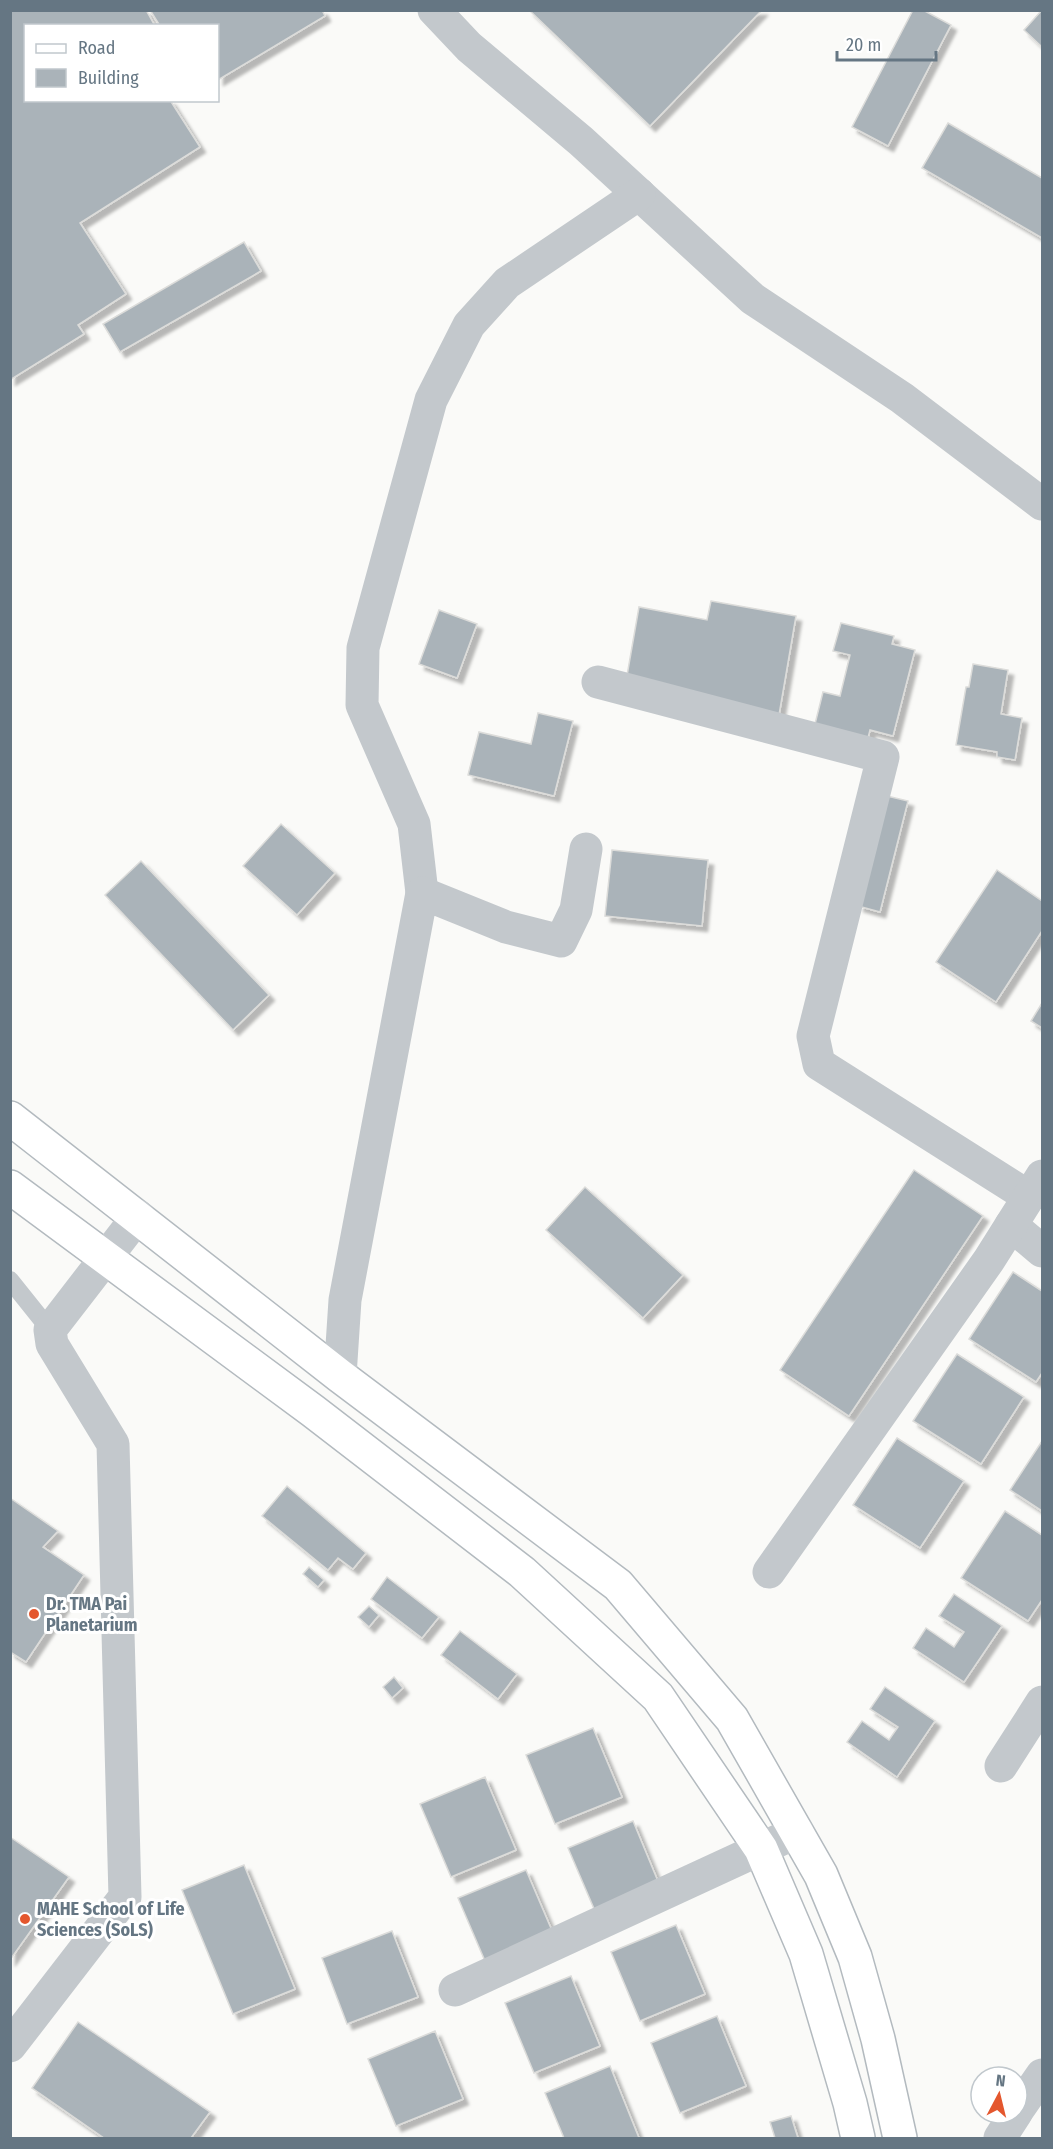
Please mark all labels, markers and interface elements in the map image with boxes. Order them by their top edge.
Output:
legend [24,24,219,102]
scale bar [837,24,936,62]
text: 20 m [846,34,881,56]
text: Road [78,37,115,59]
text: Building [78,67,139,89]
place label: Dr. TMA Pai Planetarium [46,1593,137,1636]
marker: Dr. TMA Pai Planetarium [27,1607,41,1621]
place label: MAHE School of Life Sciences (SoLS) [37,1898,185,1941]
marker: MAHE School of Life Sciences (SoLS) [18,1912,32,1926]
north arrow [969,2065,1029,2125]
text: N [995,2071,1007,2091]

